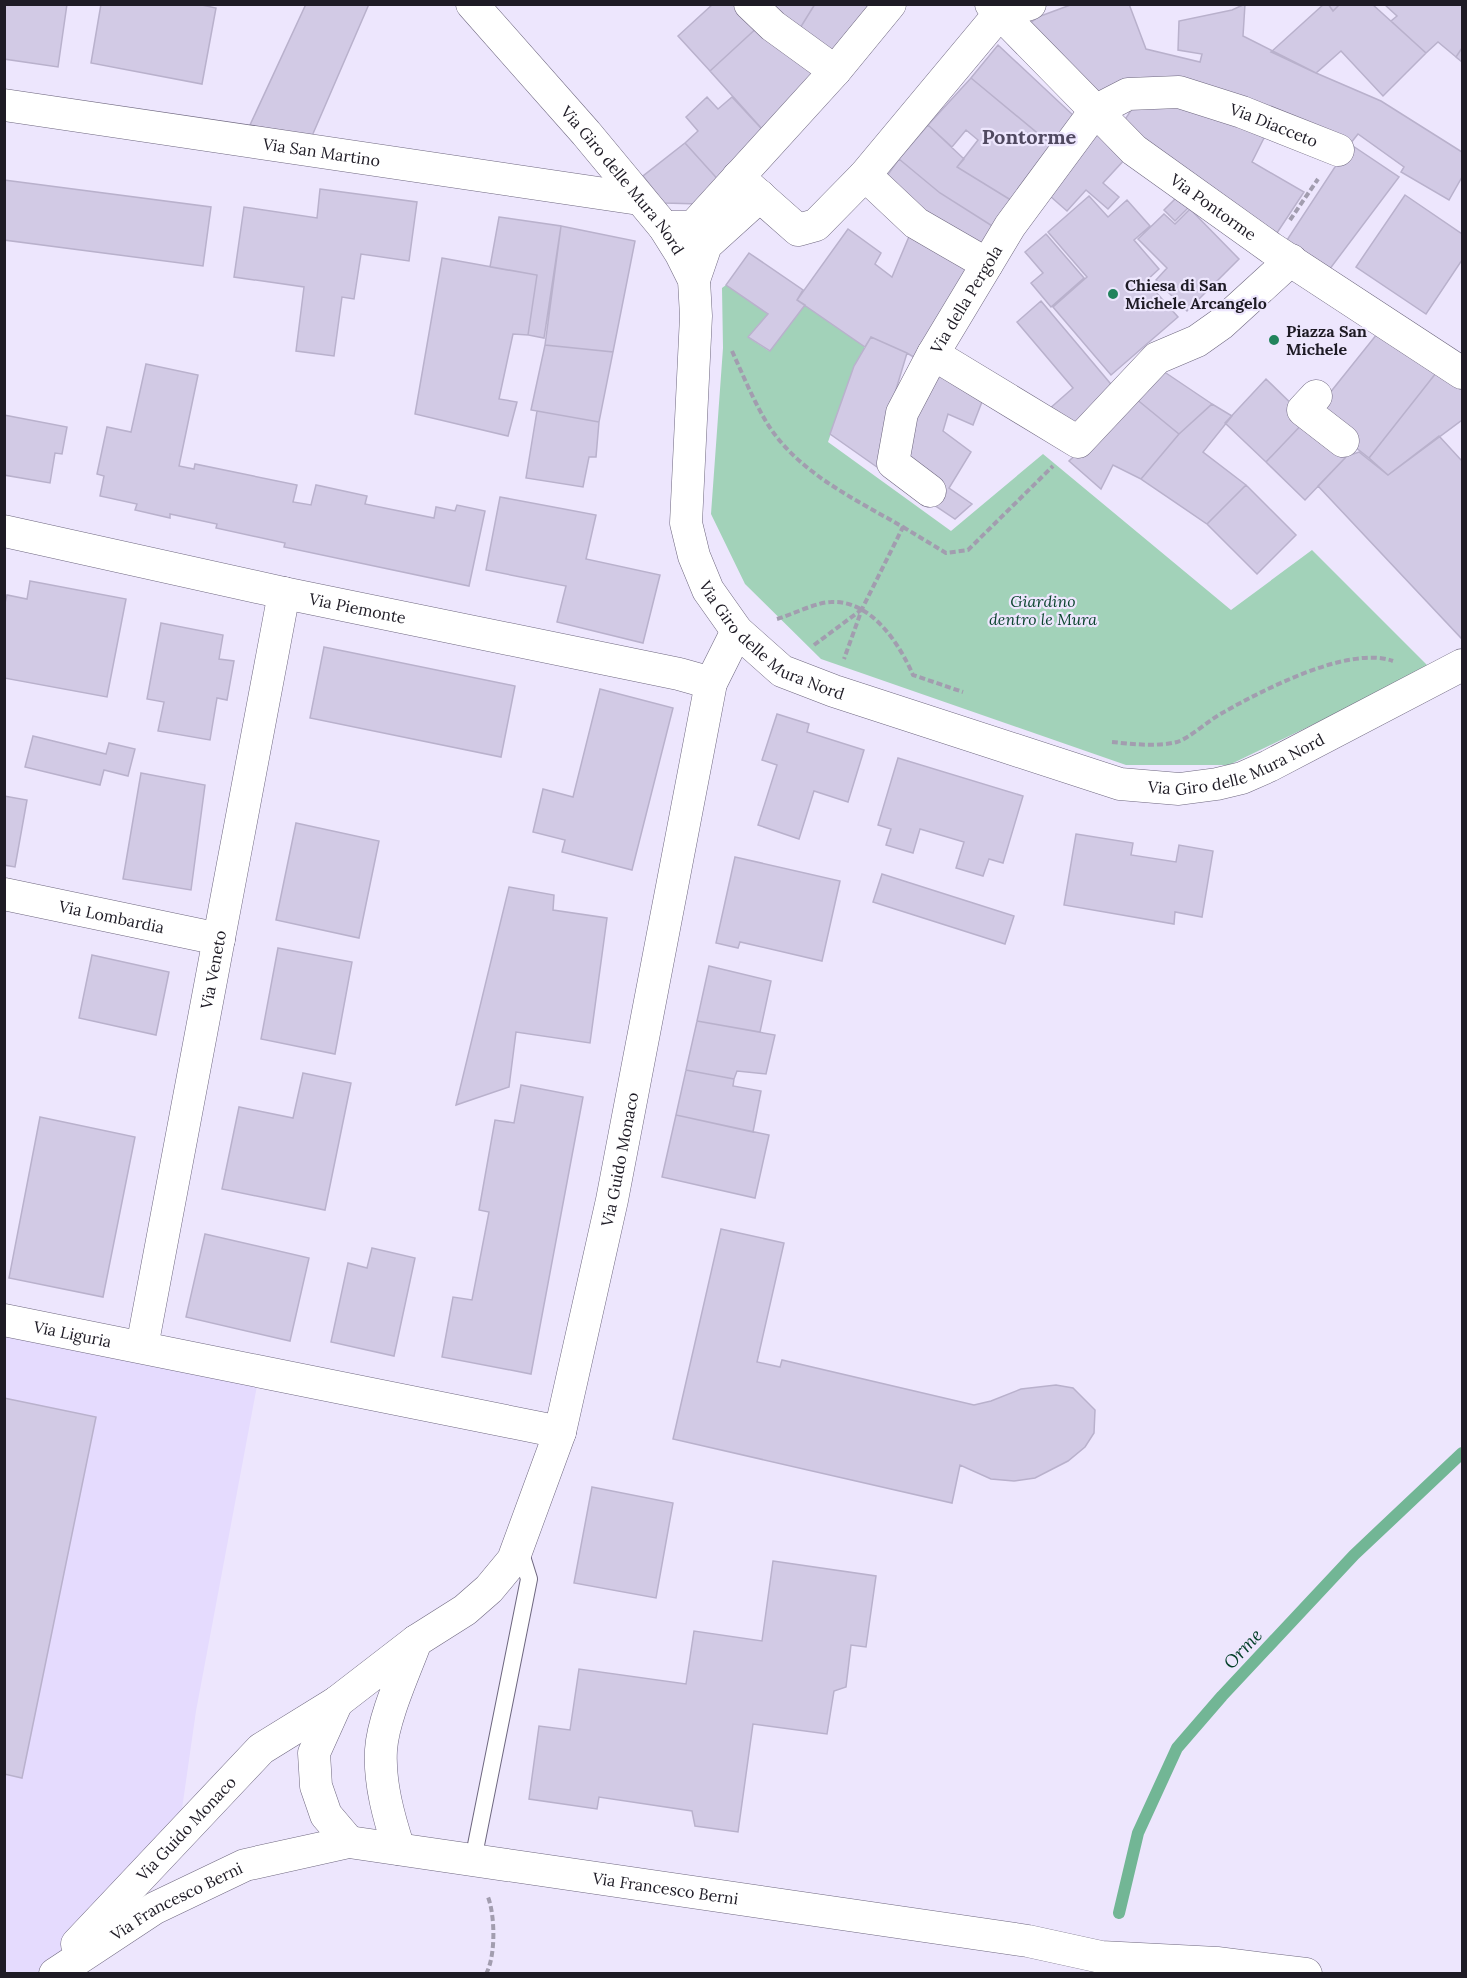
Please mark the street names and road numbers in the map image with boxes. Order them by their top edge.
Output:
street label: Via Diacceto [1227,99,1321,151]
street label: Via Giro delle Mura Nord [556,101,689,258]
street label: Via San Martino [261,133,382,171]
street label: Via Pontorme [1166,169,1261,245]
street label: Via della Pergola [925,241,1006,358]
street label: Via Giro delle Mura Nord [695,577,847,704]
street label: Via Piemonte [307,588,408,628]
street label: Via Giro delle Mura Nord [1146,729,1328,799]
street label: Via Lombardia [56,896,166,937]
street label: Via Veneto [196,929,230,1012]
street label: Via Guido Monaco [596,1091,642,1229]
street label: Via Liguria [31,1316,113,1351]
street label: Via Guido Monaco [131,1772,240,1886]
street label: Via Francesco Berni [106,1858,246,1945]
street label: Via Francesco Berni [590,1868,740,1909]

